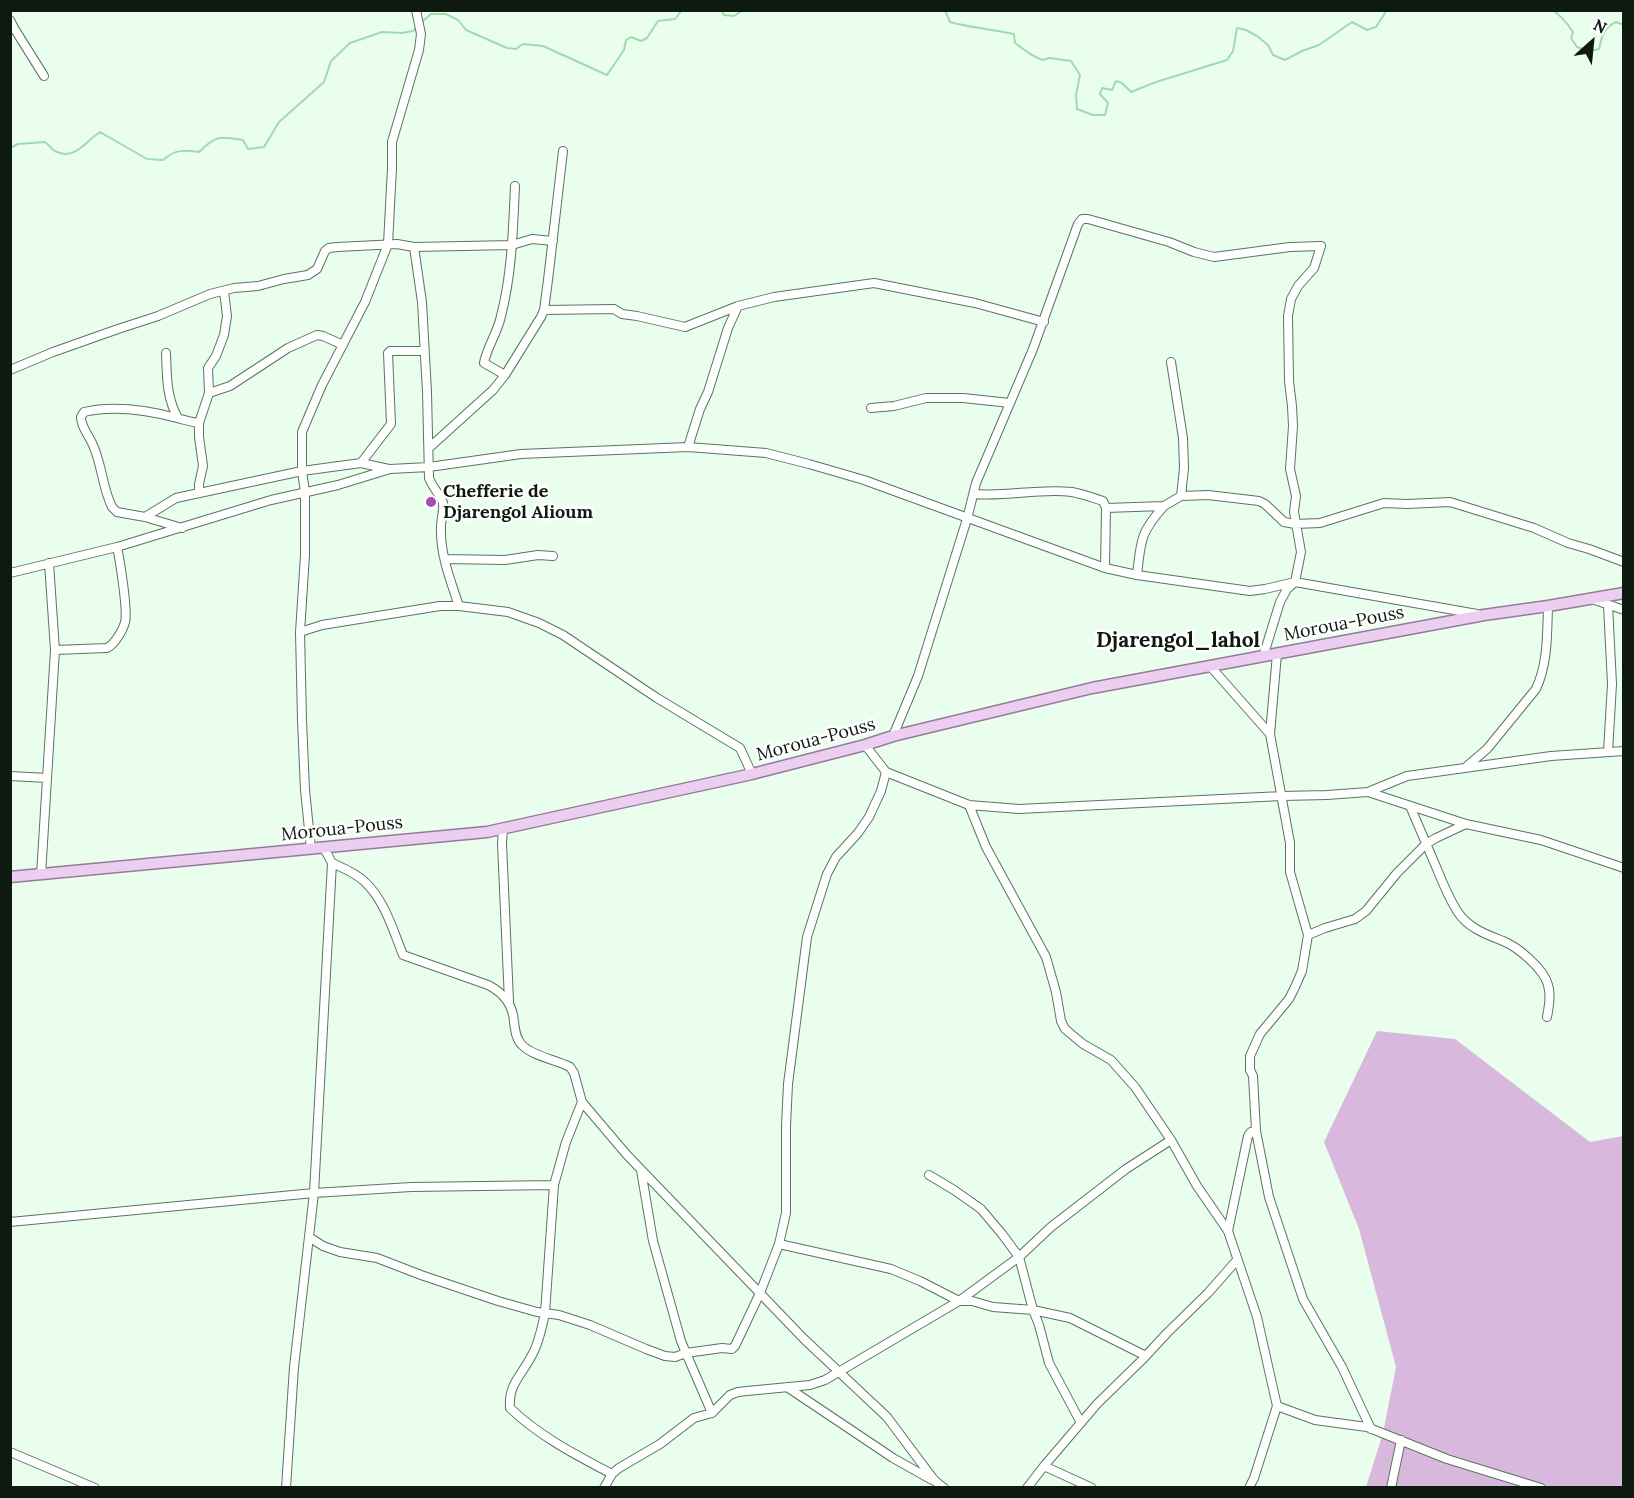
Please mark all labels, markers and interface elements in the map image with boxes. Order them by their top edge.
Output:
north arrow [1562,12,1622,72]
text: N [1590,14,1610,38]
place label: Chefferie de Djarengol Alioum [443,481,593,524]
marker: Chefferie de Djarengol Alioum [424,495,438,509]
street label: Moroua-Pouss [1282,602,1406,646]
district label: Djarengol_lahol [1096,628,1260,654]
street label: Moroua-Pouss [754,714,878,766]
street label: Moroua-Pouss [280,812,404,846]

